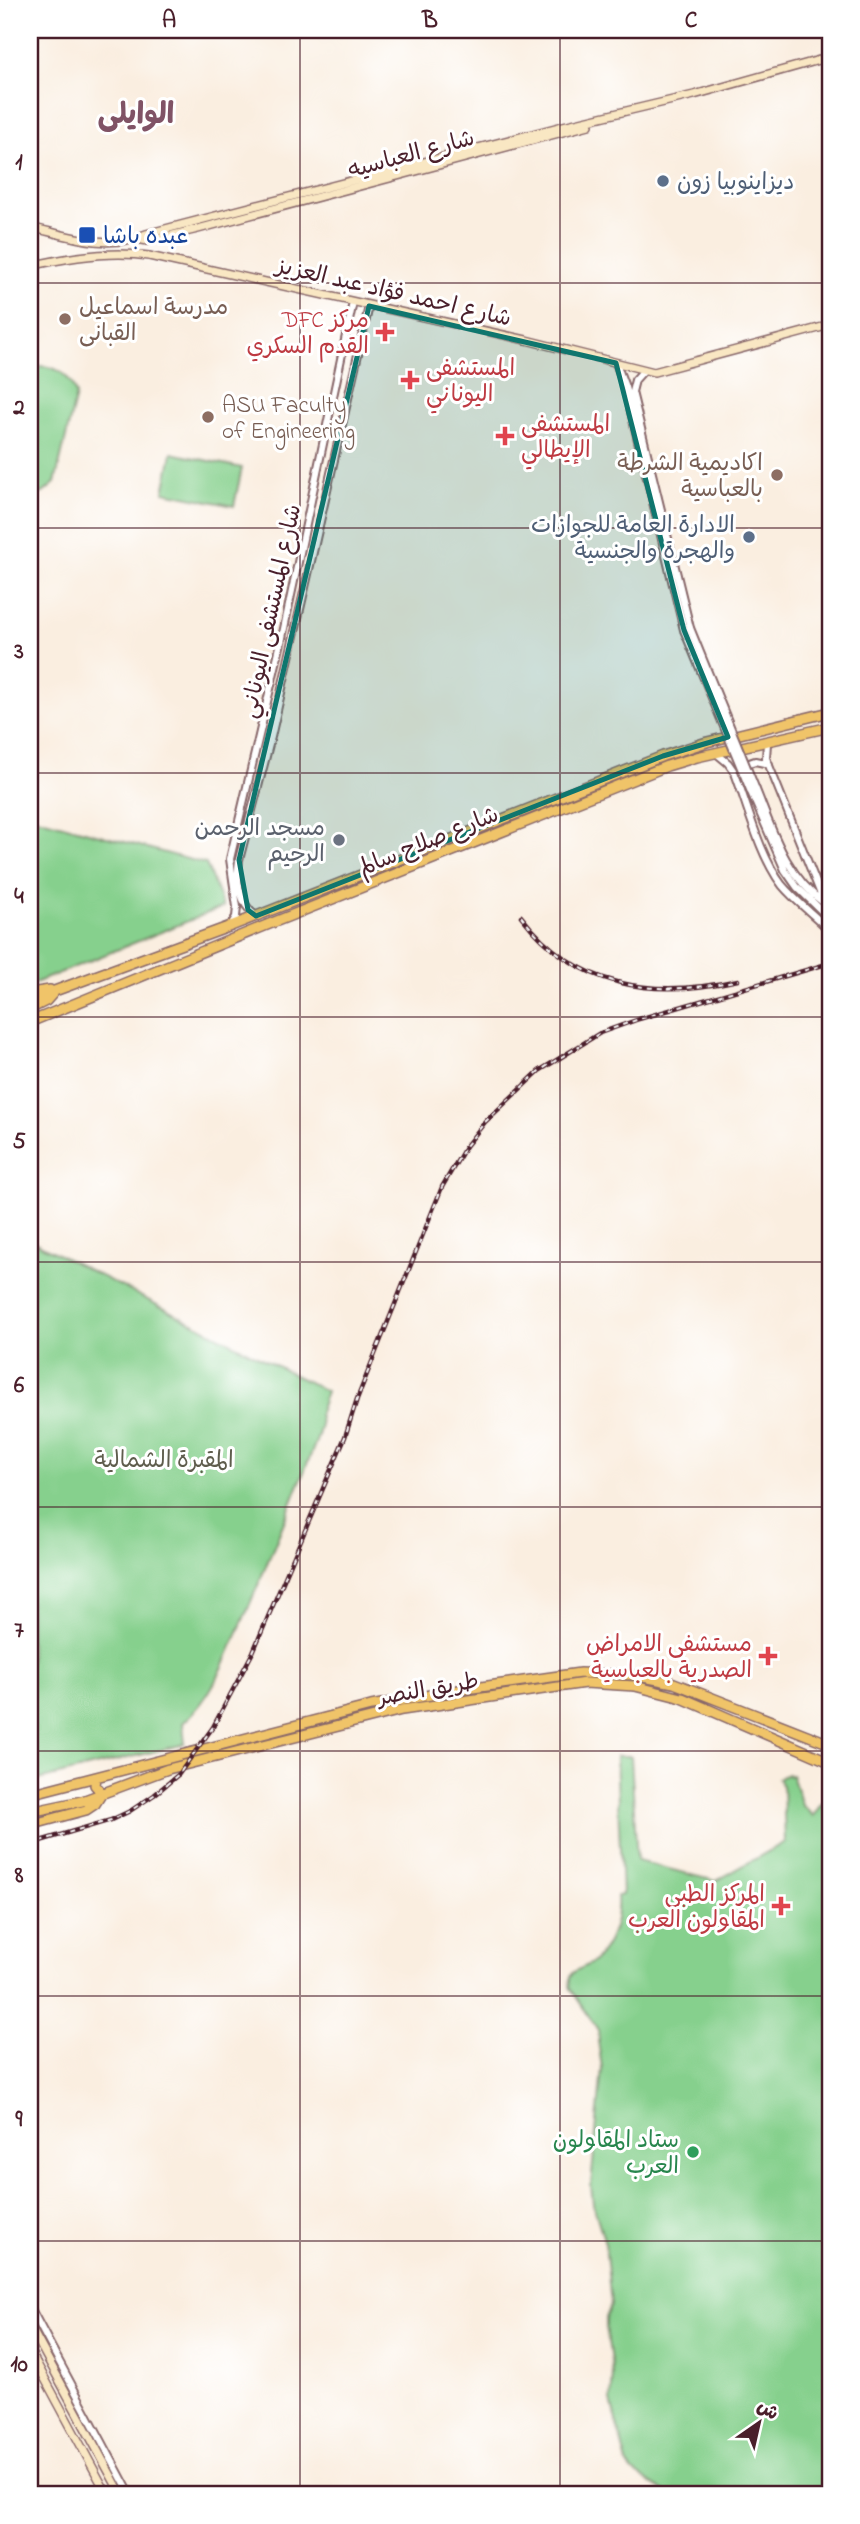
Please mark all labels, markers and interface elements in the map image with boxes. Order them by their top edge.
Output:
text: A [162,5,176,38]
text: B [421,5,438,38]
text: C [685,5,698,38]
district label: الوايلى [98,94,174,138]
street label: شارع العباسيه [345,123,479,188]
text: 1 [15,147,23,180]
place label: ديزاينوبيا زون [677,167,795,200]
marker: ديزاينوبيا زون [655,173,671,189]
place label: عبده باشا [103,221,188,254]
marker: عبده باشا [77,225,97,245]
street label: شارع احمد فؤاد عبد العزيز [271,250,514,337]
place label: مدرسة اسماعيل القبانى [79,292,228,351]
place label: DFC مركز القدم السكري [247,305,369,364]
marker: مدرسة اسماعيل القبانى [57,311,73,327]
marker: DFC مركز القدم السكري [375,322,395,342]
place label: المستشفى اليوناني [426,353,515,414]
marker: المستشفى اليوناني [400,370,420,390]
place label: ASU Faculty of Engineering [222,390,355,450]
text: 2 [12,392,25,425]
marker: ASU Faculty of Engineering [200,409,216,425]
place label: المستشفى الإيطالي [521,409,610,470]
marker: المستشفى الإيطالي [495,426,515,446]
place label: اكاديمية الشرطة بالعباسية [617,448,763,507]
marker: اكاديمية الشرطة بالعباسية [769,467,785,483]
street label: شارع المستشفى اليوناني [234,502,313,722]
place label: الادارة العامة للجوازات والهجرة والجنسية [531,510,735,569]
marker: الادارة العامة للجوازات والهجرة والجنسية [741,529,757,545]
text: 3 [13,636,24,669]
street label: شارع صلاح سالم [354,799,504,886]
place label: مسجد الرحمن الرحيم [195,813,325,872]
marker: مسجد الرحمن الرحيم [331,832,347,848]
text: 4 [14,881,24,914]
text: 5 [12,1126,26,1159]
text: 6 [14,1370,25,1403]
park label: المقبرة الشمالية [94,1445,234,1478]
text: 7 [14,1615,24,1648]
place label: مستشفى الامراض الصدرية بالعباسية [586,1629,752,1688]
marker: مستشفى الامراض الصدرية بالعباسية [758,1646,778,1666]
street label: طريق النصر [373,1665,481,1716]
text: 8 [14,1860,24,1893]
place label: المركز الطبى المقاولون العرب [628,1879,765,1938]
marker: المركز الطبى المقاولون العرب [771,1896,791,1916]
text: 9 [15,2104,24,2137]
place label: ستاد المقاولون العرب [553,2125,679,2184]
marker: ستاد المقاولون العرب [685,2144,701,2160]
text: 10 [10,2349,28,2382]
north arrow [724,2388,794,2458]
text: ش [751,2394,783,2428]

